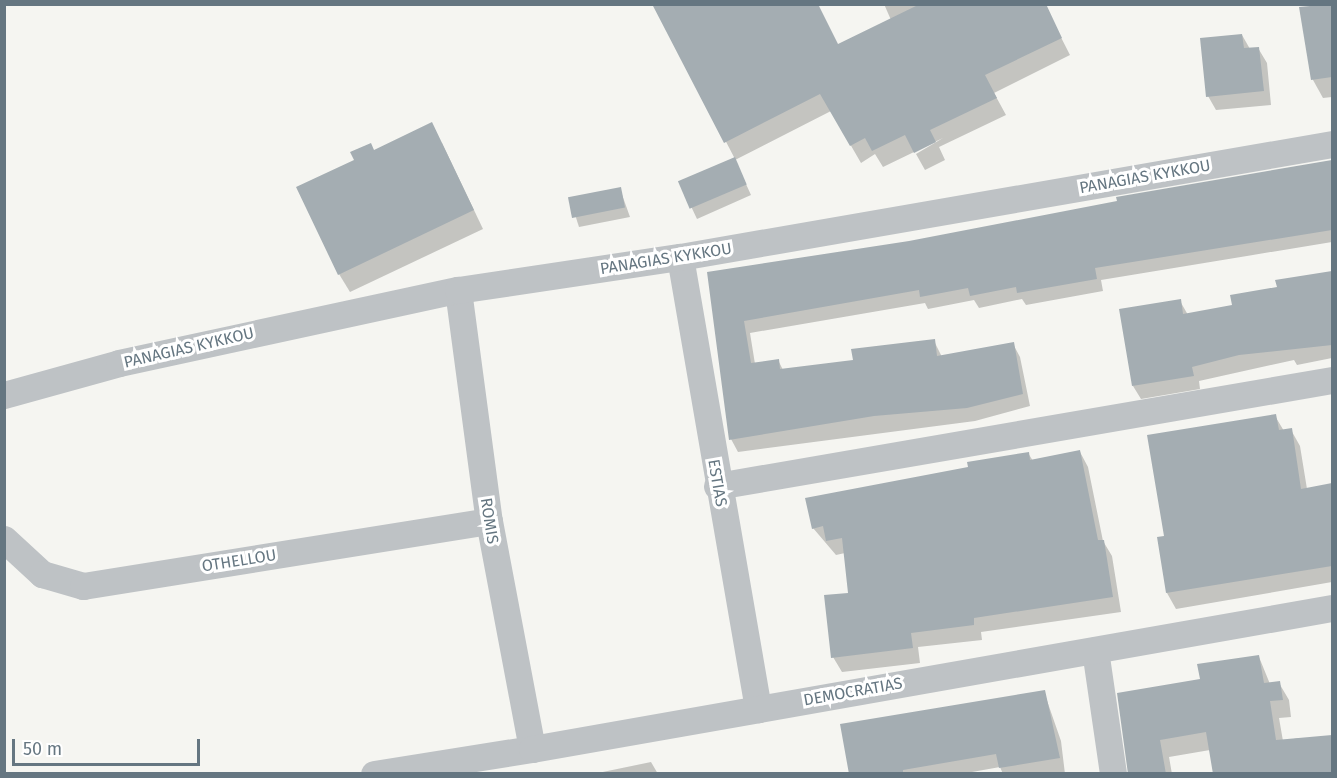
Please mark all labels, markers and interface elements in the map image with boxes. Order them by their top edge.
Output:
street label: PANAGIAS KYKKOU [1078,156,1212,198]
street label: PANAGIAS KYKKOU [599,239,733,279]
street label: PANAGIAS KYKKOU [122,324,256,372]
street label: ESTIAS [703,458,731,508]
street label: ROMIS [476,497,502,545]
street label: OTHELLOU [200,546,278,576]
street label: DEMOCRATIAS [802,674,904,710]
scale bar [15,727,202,765]
text: 50 m [23,738,62,760]

